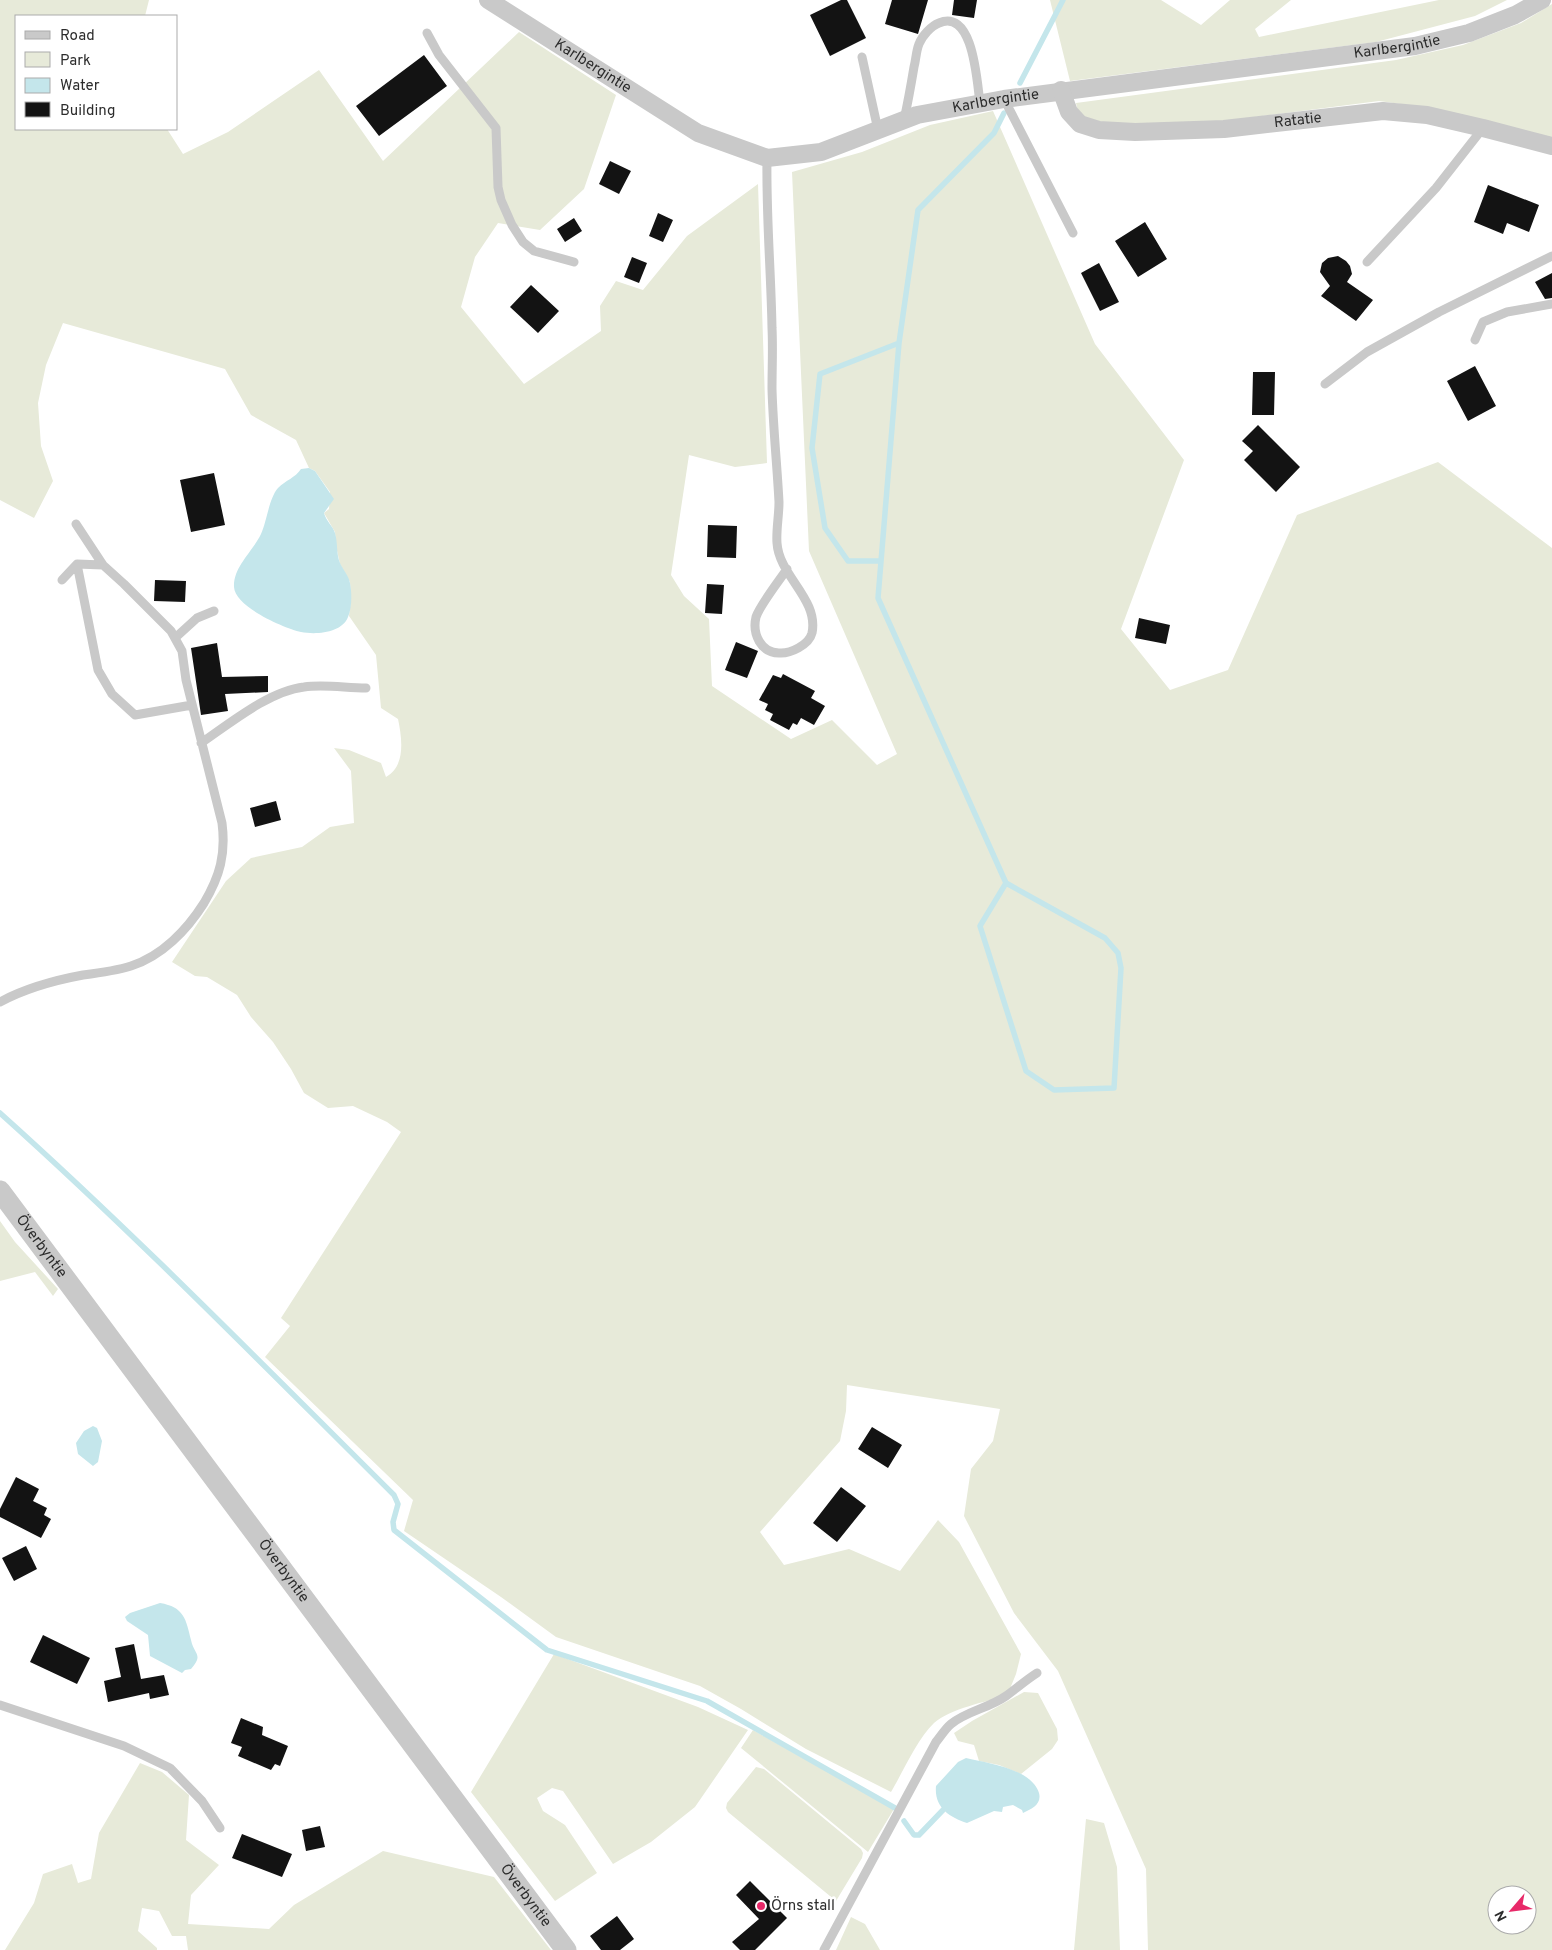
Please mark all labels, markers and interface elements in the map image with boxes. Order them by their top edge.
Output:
legend [15,15,178,130]
text: Road [60,27,95,46]
street label: Karlbergintie [1352,31,1442,63]
street label: Karlbergintie [551,35,635,98]
text: Park [60,52,91,71]
text: Water [60,77,100,96]
street label: Karlbergintie [951,85,1040,118]
text: Building [60,102,115,121]
street label: Ratatie [1273,109,1323,133]
street label: Överbyntie [11,1210,71,1282]
street label: Överbyntie [254,1535,313,1606]
street label: Överbyntie [496,1860,555,1931]
north arrow [1487,1885,1537,1935]
place label: Örns stall [771,1896,835,1916]
marker: Örns stall [755,1900,767,1912]
text: N [1492,1907,1512,1924]

